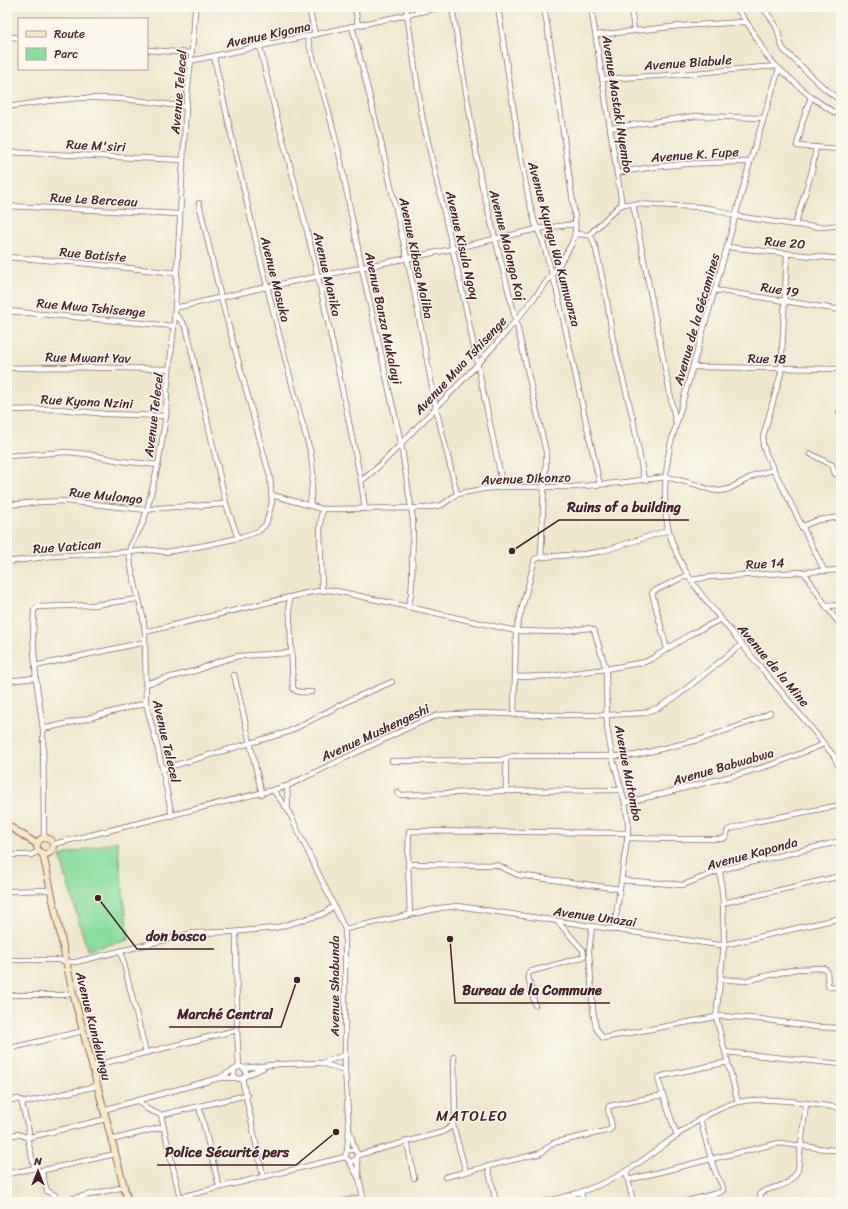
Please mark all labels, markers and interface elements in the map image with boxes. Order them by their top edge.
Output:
street label: Avenue Kigoma [223,14,313,55]
legend [18,18,148,70]
text: Route [54,23,85,45]
street label: Avenue Mastaki Nyembo [595,33,640,175]
text: Parc [54,43,78,65]
street label: Avenue Biabule [642,48,733,77]
street label: Avenue Telecel [163,49,194,136]
street label: Rue M'siri [66,132,127,159]
street label: Avenue K. Fupe [649,140,740,169]
street label: Avenue Kyungu Wa Kumwanza [521,158,588,330]
street label: Rue Le Berceau [50,186,138,213]
street label: Avenue Malonga Kaj [482,186,533,304]
street label: Avenue Kisula Ngoy [439,187,486,302]
street label: Avenue Kibasa Maliba [392,194,441,321]
street label: Avenue Manika [306,229,349,319]
street label: Rue 20 [764,229,806,256]
street label: Avenue Masuka [254,233,297,325]
street label: Rue Batiste [59,240,128,269]
street label: Avenue Banza Mukalayi [358,249,409,387]
street label: Avenue de la Gécamines [666,250,726,389]
street label: Rue 19 [759,275,801,304]
street label: Rue Mwa Tshisenge [36,291,146,324]
street label: Avenue Mwa Tshisenge [408,310,513,421]
street label: Rue Mwant Yav [45,345,132,370]
street label: Rue 18 [748,347,787,370]
street label: Avenue Telecel [137,371,170,459]
street label: Rue Kyona Nzini [40,388,134,415]
street label: Avenue Dikonzo [480,465,572,492]
street label: Rue Mulongo [68,480,144,511]
callout: Ruins of a building [559,494,689,520]
text: Ruins of a building [566,495,682,520]
street label: Rue Vatican [32,533,102,560]
street label: Rue 14 [745,551,785,576]
street label: Avenue de la Mine [731,618,816,713]
street label: Avenue Telecel [146,696,187,785]
street label: Avenue Mushengeshi [316,697,434,768]
street label: Avenue Mutombo [608,722,649,824]
street label: Avenue Babwabwa [669,741,777,792]
street label: Avenue Kaponda [703,830,801,877]
street label: Avenue Unazai [551,899,638,934]
callout: don bosco [137,923,214,949]
text: don bosco [146,924,206,949]
street label: Avenue Shabunda [323,935,346,1037]
street label: Avenue Kundelungu [69,968,118,1083]
callout: Bureau de la Commune [455,977,610,1003]
text: Bureau de la Commune [462,978,602,1003]
callout: Marché Central [169,1001,281,1027]
text: Marché Central [176,1002,274,1027]
district label: MATOLEO [436,1103,508,1129]
callout: Police Sécurité pers [157,1139,296,1165]
text: Police Sécurité pers [165,1140,290,1165]
north arrow [18,1151,58,1191]
text: N [33,1152,42,1171]

